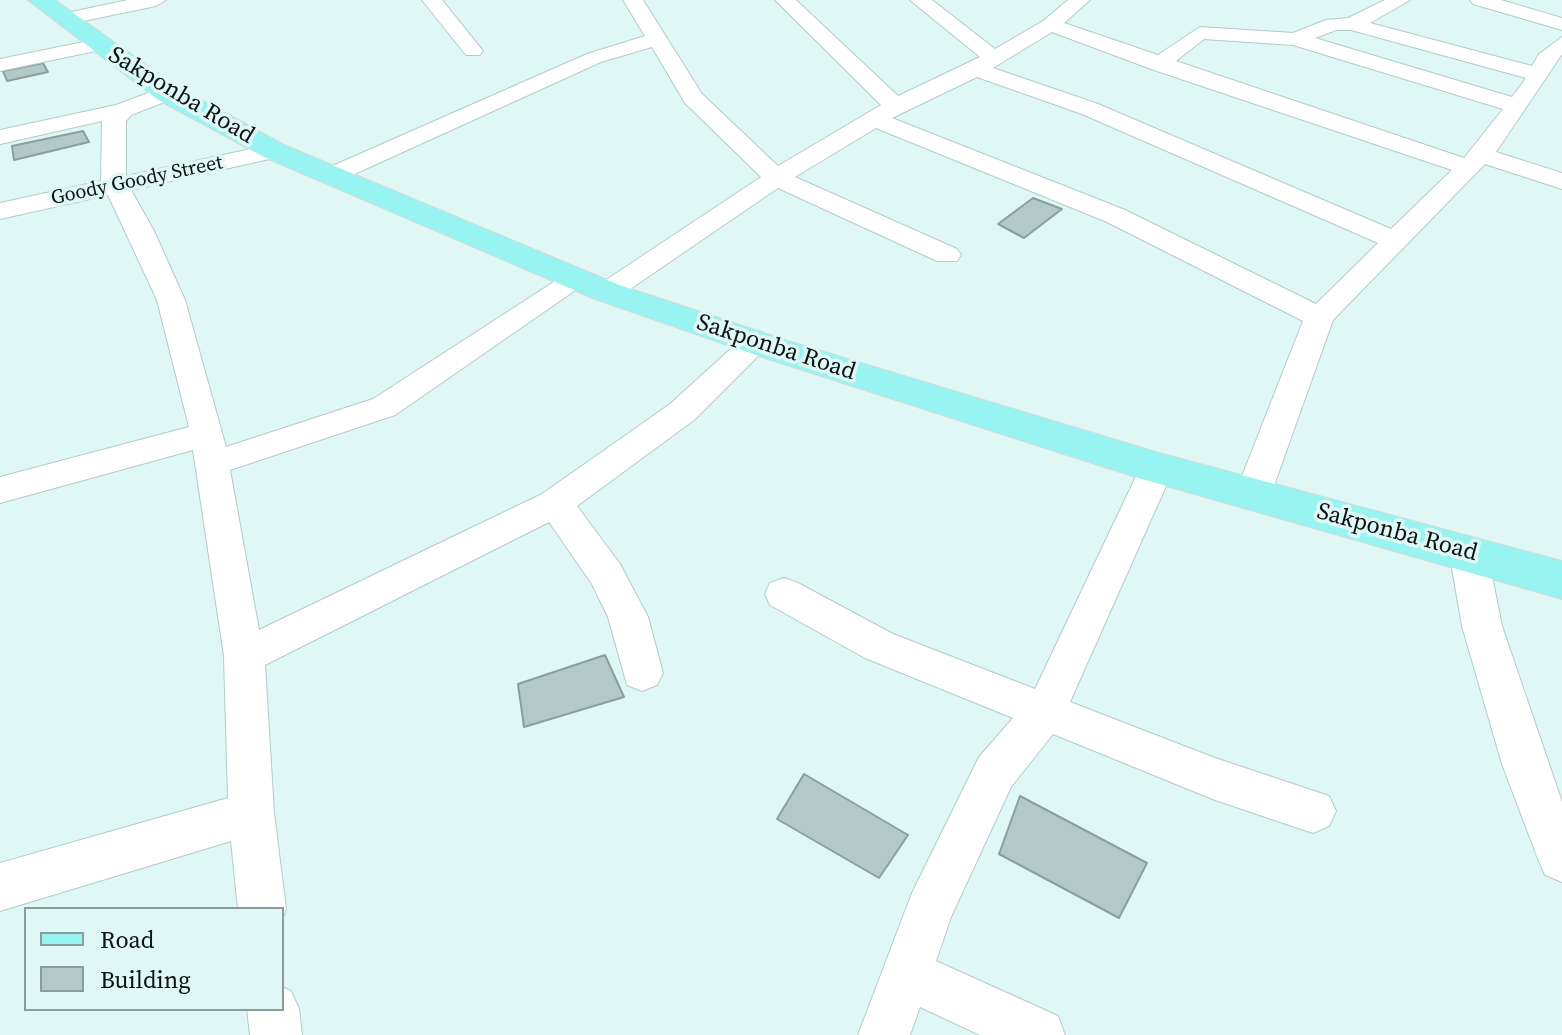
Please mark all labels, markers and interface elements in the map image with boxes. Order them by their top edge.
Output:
street label: Sakponba Road [103,41,259,151]
street label: Goody Goody Street [49,151,225,211]
street label: Sakponba Road [693,309,859,387]
street label: Sakponba Road [1314,498,1480,568]
legend [24,907,284,1011]
text: Road [100,923,154,956]
text: Building [100,963,191,996]

